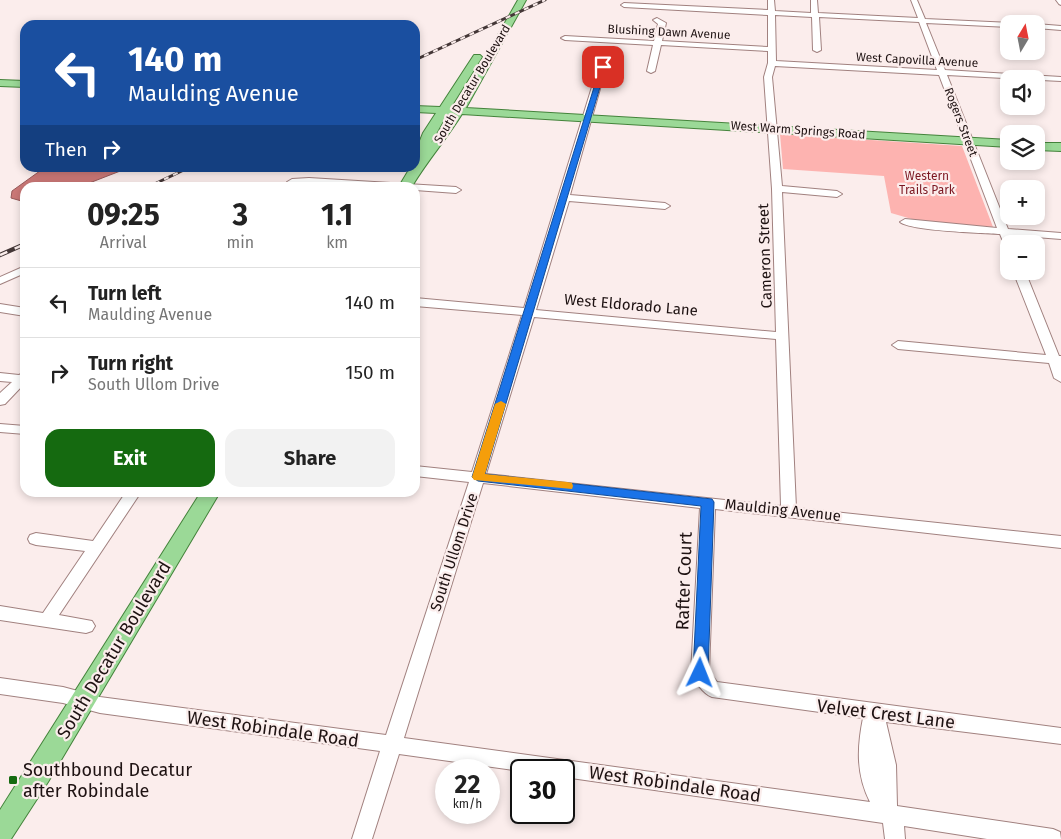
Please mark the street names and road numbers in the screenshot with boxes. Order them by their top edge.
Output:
street label: South Decatur Boulevard [431,22,513,146]
street label: Blushing Dawn Avenue [607,22,731,42]
street label: West Capovilla Avenue [855,50,979,70]
street label: Rogers Street [941,86,981,159]
street label: West Warm Springs Road [730,118,866,142]
street label: Cameron Street [754,203,776,309]
street label: West Eldorado Lane [563,290,699,320]
street label: South Ullom Drive [426,491,482,613]
street label: Maulding Avenue [724,495,842,525]
street label: Rafter Court [671,531,697,631]
street label: South Decatur Boulevard [52,557,176,743]
street label: Velvet Crest Lane [816,695,956,733]
street label: West Robindale Road [186,706,360,752]
street label: West Robindale Road [588,761,762,807]

